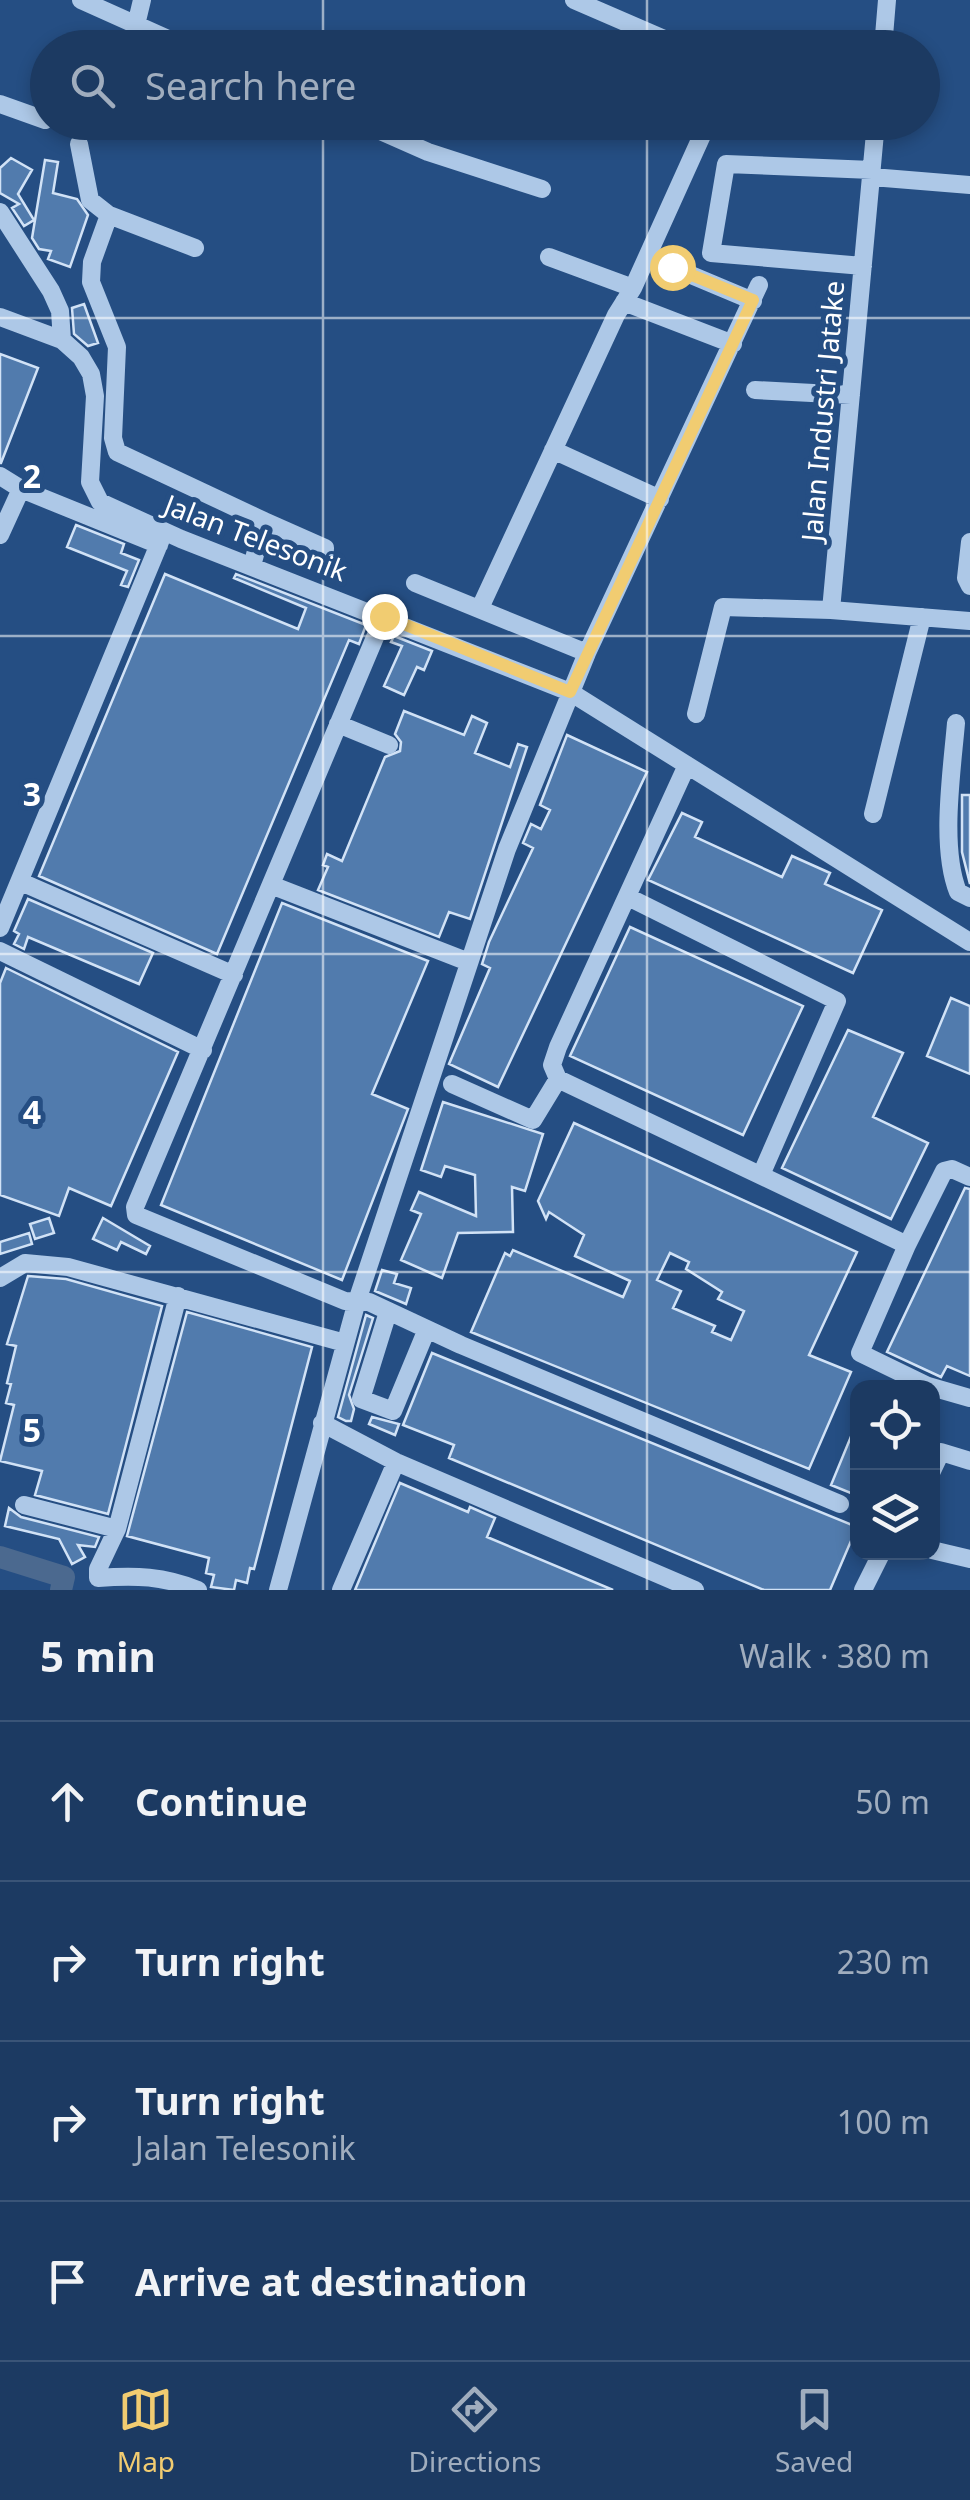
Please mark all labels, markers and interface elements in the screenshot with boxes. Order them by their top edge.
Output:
search box [30,30,940,140]
icon: search [65,58,120,113]
text: Search here [145,59,356,111]
route start [650,245,696,291]
street label: Jalan Industri Jatake [791,279,852,546]
text: 2 [23,454,41,497]
street label: Jalan Telesonik [156,484,353,589]
route end [362,594,408,640]
text: 3 [23,772,41,815]
text: 4 [23,1090,41,1133]
map controls [850,1380,940,1560]
button: locate [850,1380,940,1470]
text: 5 [23,1408,41,1451]
button: layers [850,1470,940,1560]
text: 5 min [40,1627,156,1684]
text: Walk · 380 m [739,1634,930,1677]
icon: ahead [40,1774,95,1829]
text: Continue [135,1775,308,1827]
text: 50 m [855,1780,930,1823]
icon: right [40,1934,95,1989]
text: Turn right [135,1935,325,1987]
text: 230 m [837,1940,930,1983]
text: Turn right [135,2074,325,2126]
icon: right [40,2094,95,2149]
text: 100 m [837,2100,930,2143]
text: Jalan Telesonik [135,2126,356,2169]
icon: arrive [40,2254,95,2309]
text: Arrive at destination [135,2255,527,2307]
tab: Map [117,2382,175,2480]
tab: Directions [409,2382,541,2480]
tab: Saved [775,2382,853,2480]

